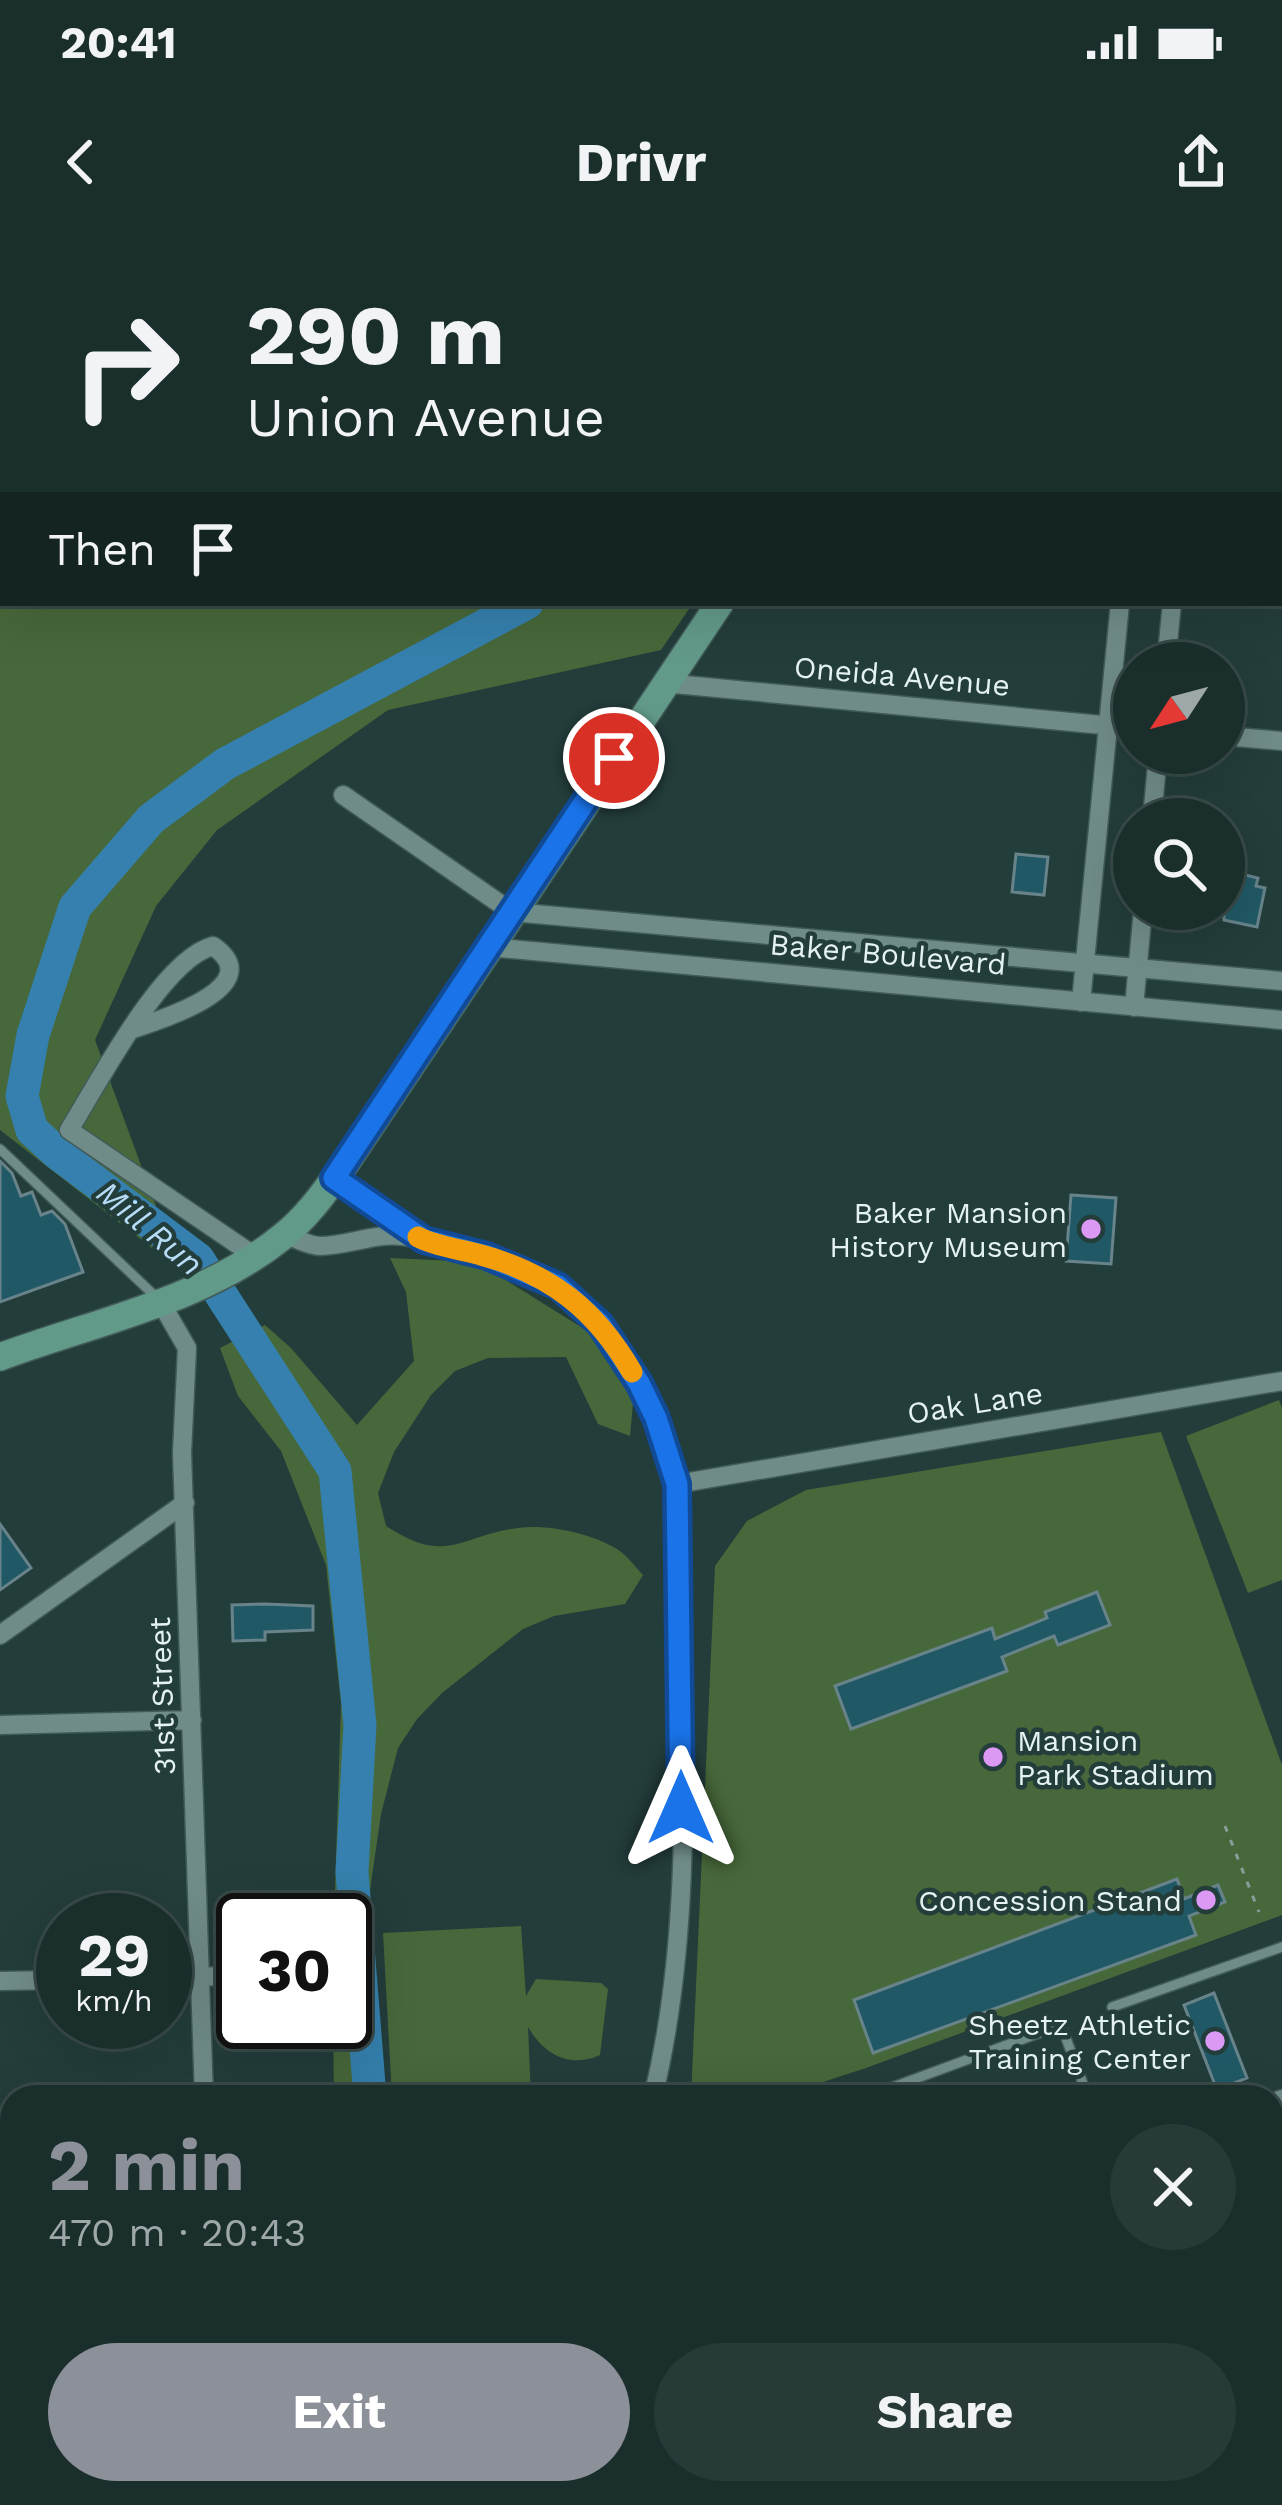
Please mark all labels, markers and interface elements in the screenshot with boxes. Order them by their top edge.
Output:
text: 20:41 [60,16,177,69]
icon: back [48,129,114,195]
icon: share [1168,129,1234,195]
text: Drivr [575,131,707,194]
text: 290 m [246,286,505,384]
icon: right [48,288,204,444]
text: Union Avenue [246,386,605,449]
icon: arrive [180,516,246,582]
text: Then [48,523,156,576]
north arrow [1113,642,1245,774]
map controls [1113,642,1245,930]
street label: Oneida Avenue [793,649,1011,703]
pin [563,707,665,809]
icon: arrive [581,725,647,791]
button: search [1113,798,1245,930]
street label: Baker Boulevard [768,926,1008,982]
water label: Mill Run [89,1172,211,1284]
place label: Baker Mansion History Museum [829,1195,1067,1264]
marker: Baker Mansion History Museum [1078,1216,1104,1242]
street label: Oak Lane [905,1375,1045,1431]
street label: 31st Street [142,1616,182,1776]
place label: Mansion Park Stadium [1017,1723,1214,1792]
marker: Mansion Park Stadium [980,1744,1006,1770]
position arrow [618,1745,744,1871]
place label: Concession Stand [918,1883,1182,1918]
marker: Concession Stand [1193,1887,1219,1913]
speed limit sign: 30 [216,1893,372,2049]
text: 29 [78,1920,150,1991]
text: km/h [75,1983,153,2018]
place label: Sheetz Athletic Training Center [968,2007,1191,2076]
marker: Sheetz Athletic Training Center [1202,2028,1228,2054]
text: 2 min [48,2123,245,2207]
button: close [1110,2124,1236,2250]
text: 470 m · 20:43 [48,2210,306,2255]
button: Exit [48,2343,630,2481]
button: Share [654,2343,1236,2481]

